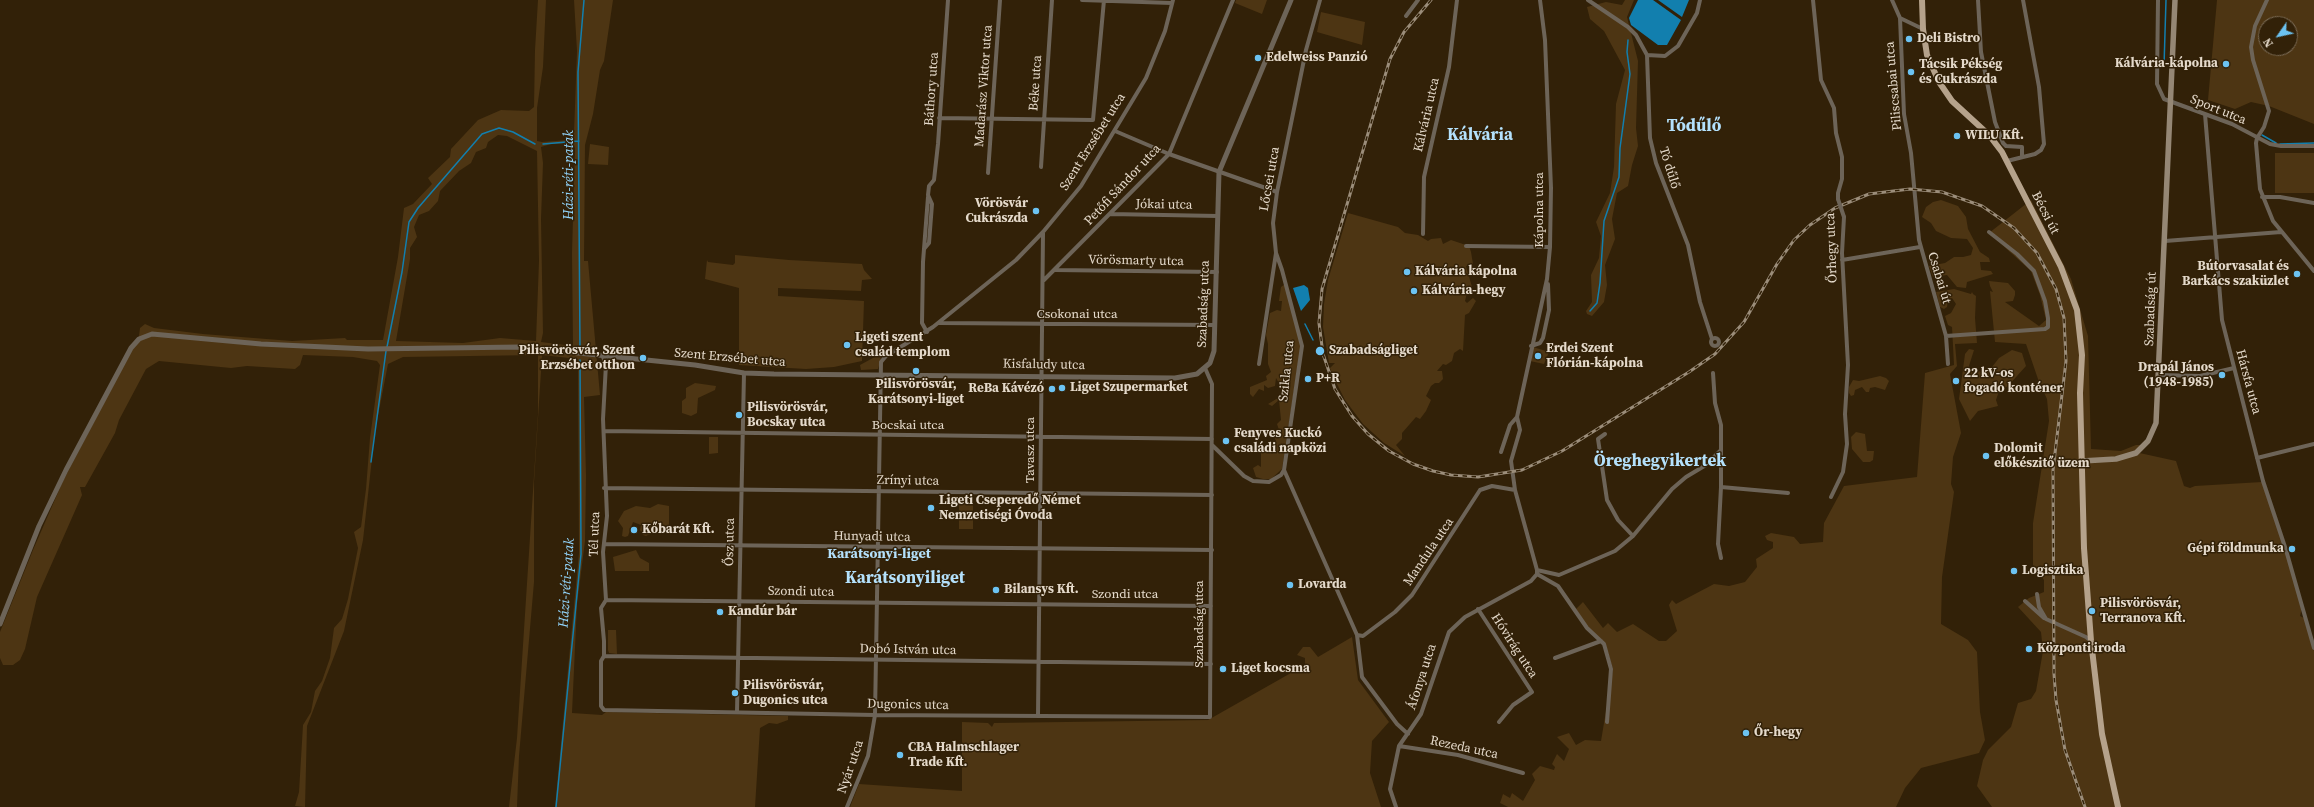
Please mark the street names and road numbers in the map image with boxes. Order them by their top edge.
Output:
street label: Madarász Viktor utca [972,24,996,148]
street label: Piliscsabai utca [1882,41,1906,131]
street label: Báthory utca [922,52,942,126]
street label: Béke utca [1026,55,1046,111]
street label: Kálvária utca [1411,76,1443,154]
street label: Szent Erzsébet utca [1057,90,1129,194]
street label: Sport utca [2188,92,2248,128]
street label: Petőfi Sándor utca [1081,141,1165,229]
street label: Tó dűlő [1655,145,1683,191]
street label: Lőcsei utca [1257,146,1283,212]
street label: Kápolna utca [1532,172,1548,248]
street label: Bécsi út [2028,189,2062,237]
street label: Jókai utca [1135,197,1193,213]
street label: Őrhegy utca [1823,213,1841,283]
street label: Csabai út [1924,250,1954,306]
street label: Vörösmarty utca [1088,252,1184,270]
street label: Szabadság utca [1195,260,1213,348]
street label: Szabadság út [2142,272,2160,346]
street label: Csokonai utca [1036,307,1118,323]
street label: Szikla utca [1276,339,1298,403]
street label: Szent Erzsébet utca [674,345,786,371]
street label: Hársfa utca [2232,348,2264,416]
street label: Kisfaludy utca [1003,356,1085,374]
street label: Tavasz utca [1023,417,1039,483]
street label: Bocskai utca [872,418,944,434]
street label: Zrínyi utca [877,473,939,489]
street label: Tél utca [586,511,604,557]
street label: Mandula utca [1400,515,1458,589]
street label: Ősz utca [722,518,738,566]
street label: Hunyadi utca [833,529,911,545]
street label: Szabadság utca [1192,580,1208,668]
street label: Szondi utca [768,584,834,600]
street label: Szondi utca [1092,587,1158,603]
street label: Hóvirág utca [1487,611,1541,681]
street label: Dobó István utca [859,641,957,659]
street label: Áfonya utca [1404,642,1440,712]
street label: Dugonics utca [867,696,949,714]
street label: Rezeda utca [1429,733,1499,763]
street label: Nyár utca [835,738,867,796]

